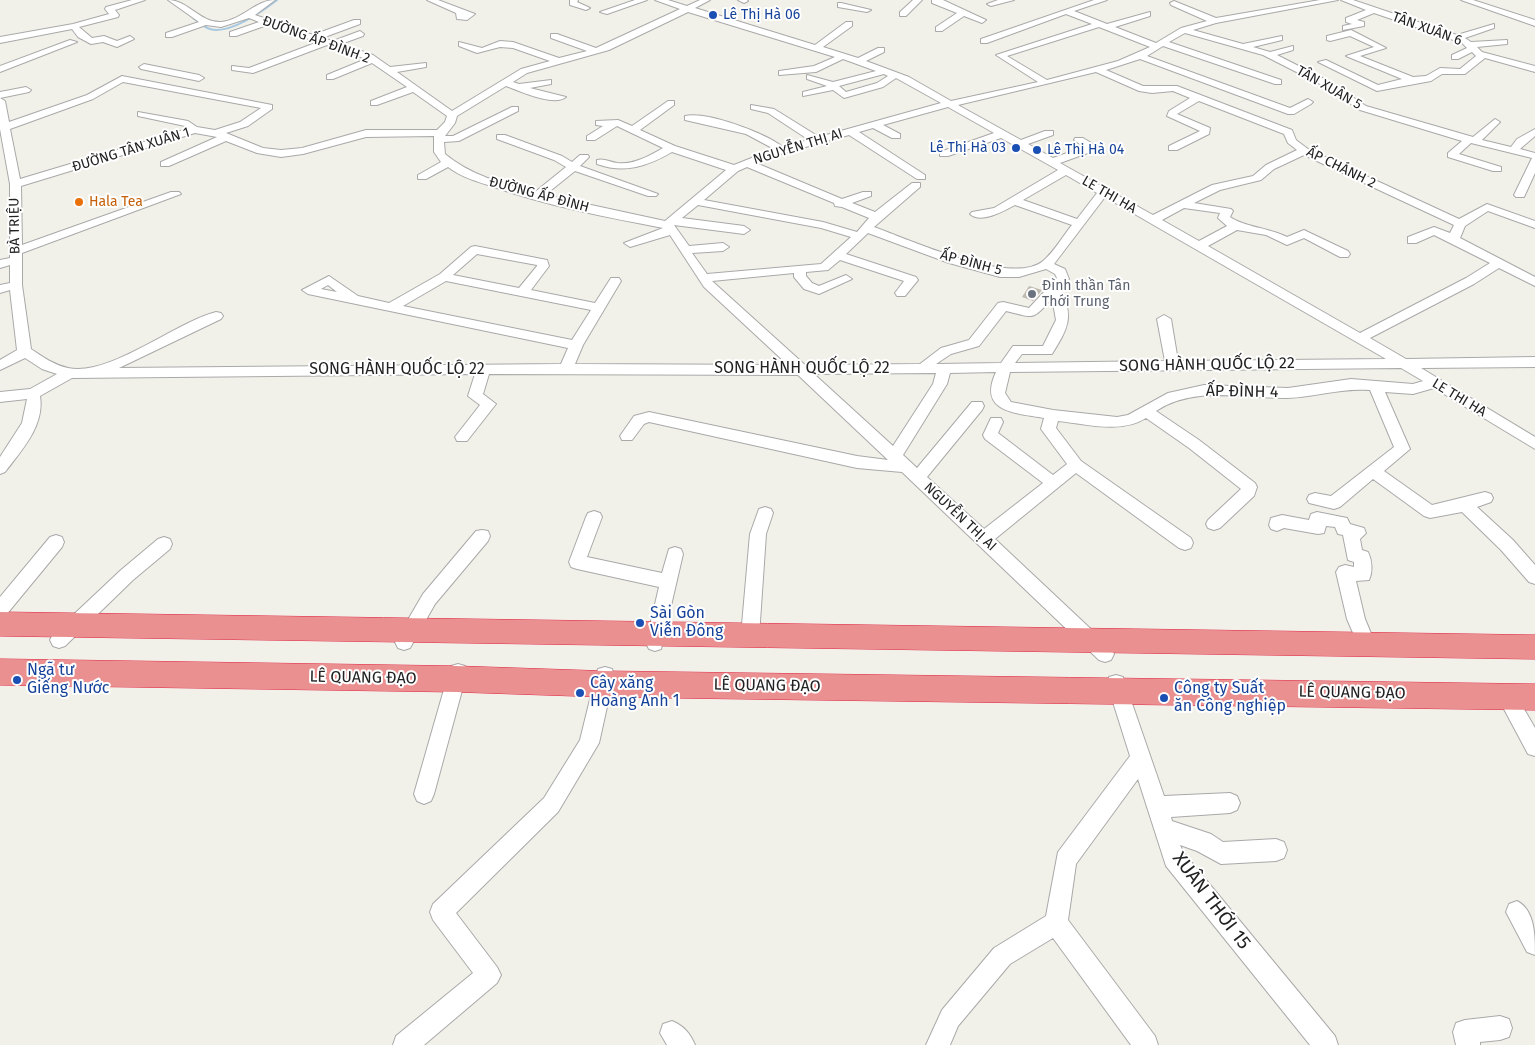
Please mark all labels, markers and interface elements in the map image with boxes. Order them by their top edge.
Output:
place label: Lê Thị Hà 06 [723,7,800,23]
marker: Lê Thị Hà 06 [707,9,719,21]
street label: TÂN XUÂN 6 [1390,9,1464,49]
street label: ĐƯỜNG ẤP ĐÌNH 2 [260,13,372,67]
street label: TÂN XUÂN 5 [1293,63,1365,113]
street label: ĐƯỜNG TÂN XUÂN 1 [70,124,192,176]
street label: NGUYỄN THỊ AI [751,125,845,169]
place label: Lê Thị Hà 03 [929,140,1006,156]
marker: Lê Thị Hà 03 [1010,142,1022,154]
place label: Lê Thị Hà 04 [1047,142,1124,158]
marker: Lê Thị Hà 04 [1031,144,1043,156]
street label: ẤP CHÁNH 2 [1304,144,1378,192]
street label: LE THI HA [1079,173,1139,217]
street label: ĐƯỜNG ẤP ĐÌNH [487,174,591,216]
place label: Hala Tea [89,194,143,210]
marker: Hala Tea [73,196,85,208]
street label: BÀ TRIỆU [6,197,24,255]
street label: ẤP ĐÌNH 5 [938,247,1004,279]
place label: Đình thần Tân Thới Trung [1042,278,1130,310]
marker: Đình thần Tân Thới Trung [1026,288,1038,300]
street label: SONG HÀNH QUỐC LỘ 22 [1119,354,1295,376]
street label: SONG HÀNH QUỐC LỘ 22 [714,359,890,379]
street label: SONG HÀNH QUỐC LỘ 22 [309,360,485,380]
street label: LE THI HA [1429,375,1489,421]
street label: ẤP ĐÌNH 4 [1206,382,1278,402]
street label: NGUYỄN THỊ AI [920,479,1000,555]
place label: Sài Gòn Viễn Đông [650,604,723,642]
marker: Sài Gòn Viễn Đông [634,617,646,629]
place label: Ngã tư Giếng Nước [27,661,109,699]
street label: LÊ QUANG ĐẠO [309,667,417,689]
marker: Ngã tư Giếng Nước [11,674,23,686]
place label: Cây xăng Hoàng Anh 1 [590,674,680,712]
street label: LÊ QUANG ĐẠO [713,675,821,697]
place label: Công ty Suất ăn Công nghiệp [1174,679,1286,717]
street label: LÊ QUANG ĐẠO [1298,682,1406,704]
marker: Cây xăng Hoàng Anh 1 [574,687,586,699]
marker: Công ty Suất ăn Công nghiệp [1158,692,1170,704]
street label: XUÂN THỚI 15 [1167,848,1255,954]

